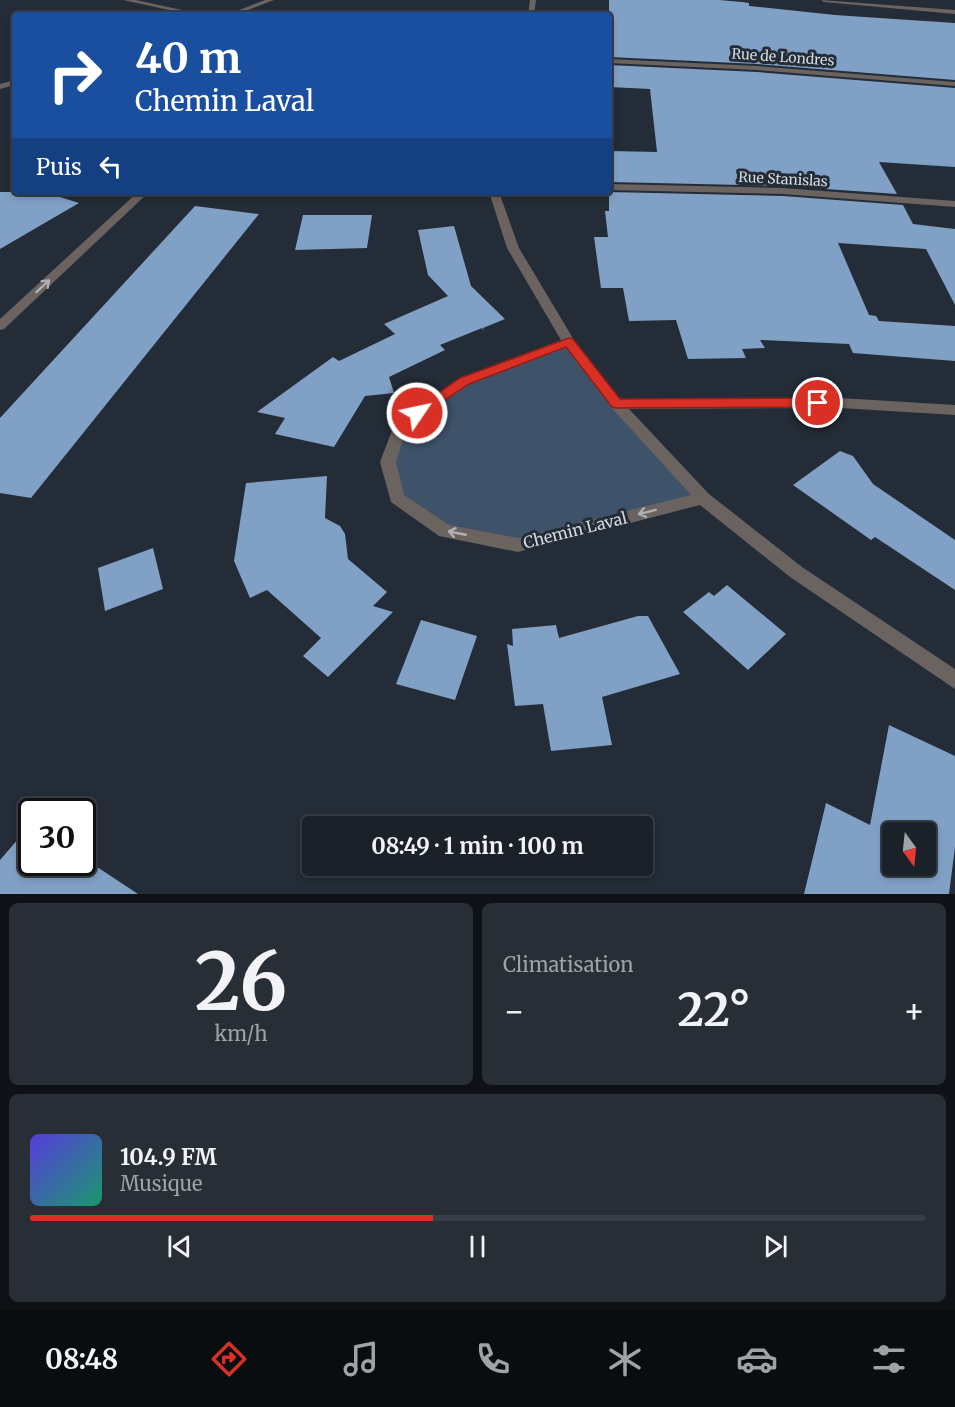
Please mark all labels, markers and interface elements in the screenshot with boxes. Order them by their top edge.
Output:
text: 40 m [135,32,241,84]
icon: right [36,36,114,114]
street label: Rue de Londres [731,44,835,70]
text: Chemin Laval [135,84,314,118]
icon: left [94,150,127,183]
text: Puis [36,153,82,181]
street label: Rue Stanislas [738,168,828,190]
one-way arrow [35,279,50,293]
pin [792,377,843,428]
position arrow [385,381,449,445]
icon: arrive [801,386,834,419]
street label: Chemin Laval [521,507,629,553]
one-way arrow [638,507,657,519]
one-way arrow [448,527,467,538]
speed limit sign: 30 [18,798,96,876]
north arrow [882,822,936,876]
map controls [882,822,936,876]
text: 08:49 · 1 min · 100 m [371,832,584,860]
text: 26 [195,933,287,1031]
text: Climatisation [503,952,634,977]
text: 22° [678,982,750,1038]
text: − [503,991,525,1032]
text: + [903,991,925,1032]
text: km/h [215,1021,267,1046]
text: 104.9 FM [120,1143,217,1171]
text: Musique [120,1171,202,1196]
icon: previous [163,1230,196,1263]
icon: pause [461,1230,494,1263]
icon: next [759,1230,792,1263]
icon: directions [208,1338,250,1380]
icon: music [340,1338,382,1380]
icon: phone [472,1338,514,1380]
icon: climate [604,1338,646,1380]
icon: car [736,1338,778,1380]
icon: filters [868,1338,910,1380]
text: 08:48 [45,1342,118,1376]

